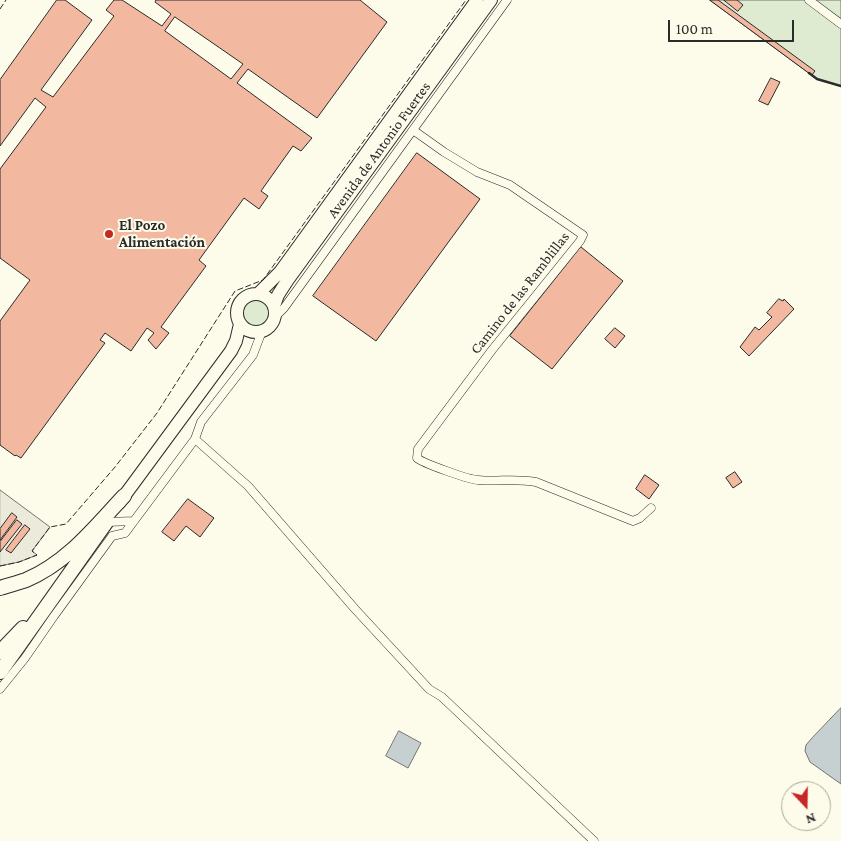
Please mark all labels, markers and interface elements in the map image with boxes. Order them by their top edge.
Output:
scale bar [671,10,797,42]
text: 100 m [676,21,713,37]
street label: Avenida de Antonio Fuertes [324,78,434,222]
place label: El Pozo Alimentación [119,216,205,251]
marker: El Pozo Alimentación [103,228,115,240]
street label: Camino de las Ramblillas [467,228,573,358]
north arrow [781,781,831,831]
text: N [804,810,818,828]

